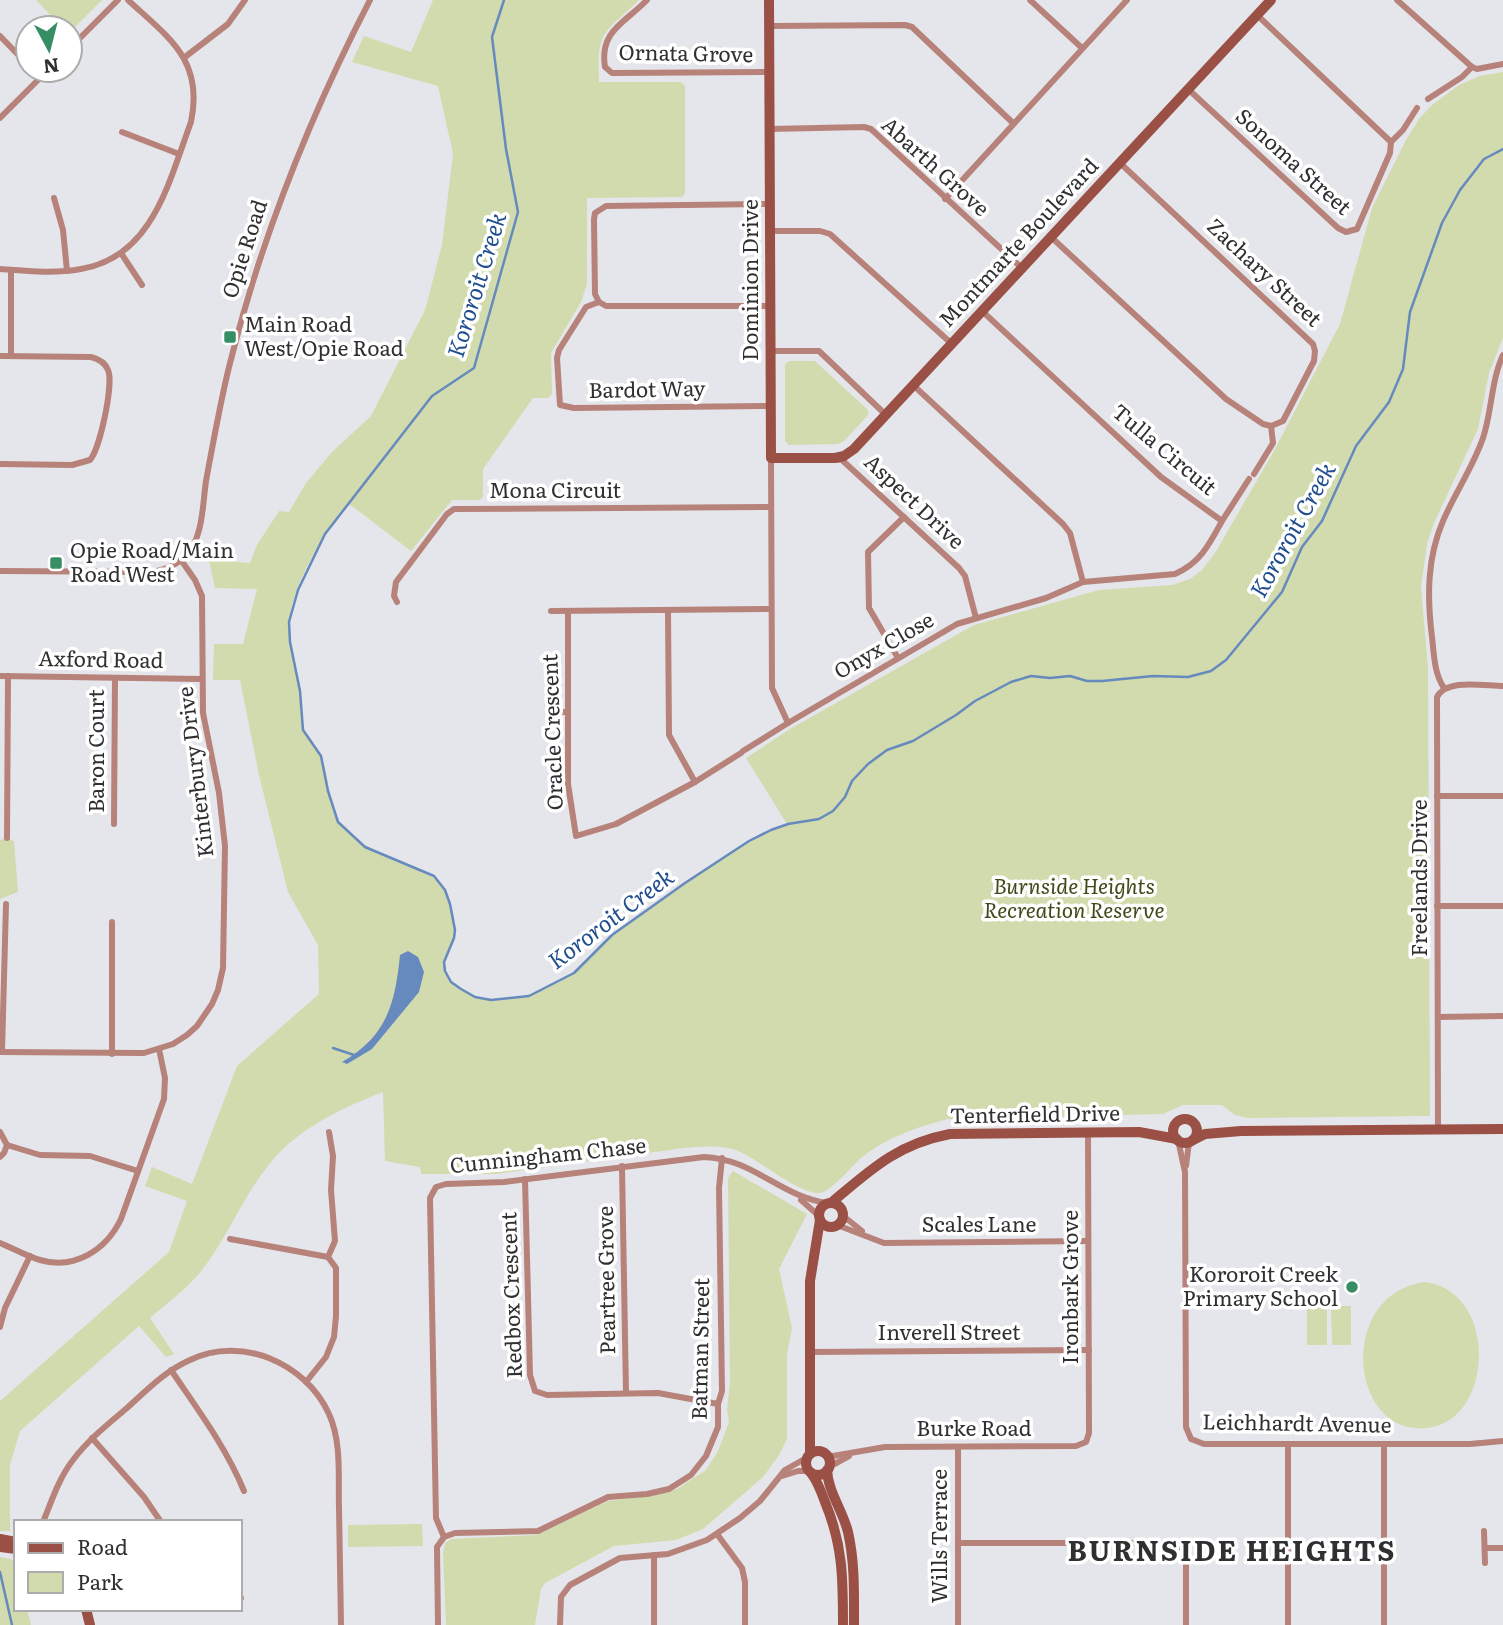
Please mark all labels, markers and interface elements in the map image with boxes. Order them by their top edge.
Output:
north arrow [14,14,84,84]
street label: Ornata Grove [618,35,754,68]
text: N [42,52,61,82]
street label: Sonoma Street [1230,100,1360,221]
street label: Abarth Grove [876,108,998,222]
street label: Montmarte Boulevard [930,150,1104,333]
street label: Opie Road [212,195,273,302]
street label: Dominion Drive [733,199,764,361]
water label: Kororoit Creek [437,207,513,361]
street label: Zachary Street [1202,210,1330,333]
place label: Main Road West/Opie Road [244,307,404,362]
marker: Main Road West/Opie Road [222,329,238,345]
street label: Bardot Way [588,371,707,404]
street label: Tulla Circuit [1107,395,1225,501]
street label: Aspect Drive [859,445,973,555]
water label: Kororoit Creek [1240,455,1343,603]
street label: Mona Circuit [489,473,622,504]
place label: Opie Road/Main Road West [70,533,234,588]
marker: Opie Road/Main Road West [48,555,64,571]
street label: Onyx Close [827,603,938,685]
street label: Axford Road [38,641,164,674]
street label: Oracle Crescent [532,653,569,811]
street label: Kinterbury Drive [168,685,219,860]
street label: Baron Court [79,689,110,813]
street label: Freelands Drive [1402,799,1433,957]
water label: Kororoit Creek [540,859,680,976]
park label: Burnside Heights Recreation Reserve [983,869,1165,924]
street label: Tenterfield Drive [950,1096,1120,1129]
street label: Cunningham Chase [448,1128,647,1179]
street label: Peartree Grove [588,1205,621,1355]
street label: Scales Lane [922,1207,1036,1238]
street label: Ironbark Grove [1053,1210,1084,1364]
street label: Redbox Crescent [491,1211,528,1379]
place label: Kororoit Creek Primary School [1183,1257,1338,1312]
street label: Batman Street [682,1277,715,1420]
marker: Kororoit Creek Primary School [1344,1279,1360,1295]
street label: Inverell Street [878,1315,1021,1346]
street label: Leichhardt Avenue [1202,1404,1392,1439]
street label: Burke Road [916,1411,1032,1442]
street label: Wills Terrace [922,1469,953,1603]
legend [14,1520,242,1611]
district label: BURNSIDE HEIGHTS [1068,1528,1396,1570]
text: Road [77,1530,128,1561]
text: Park [77,1565,123,1596]

